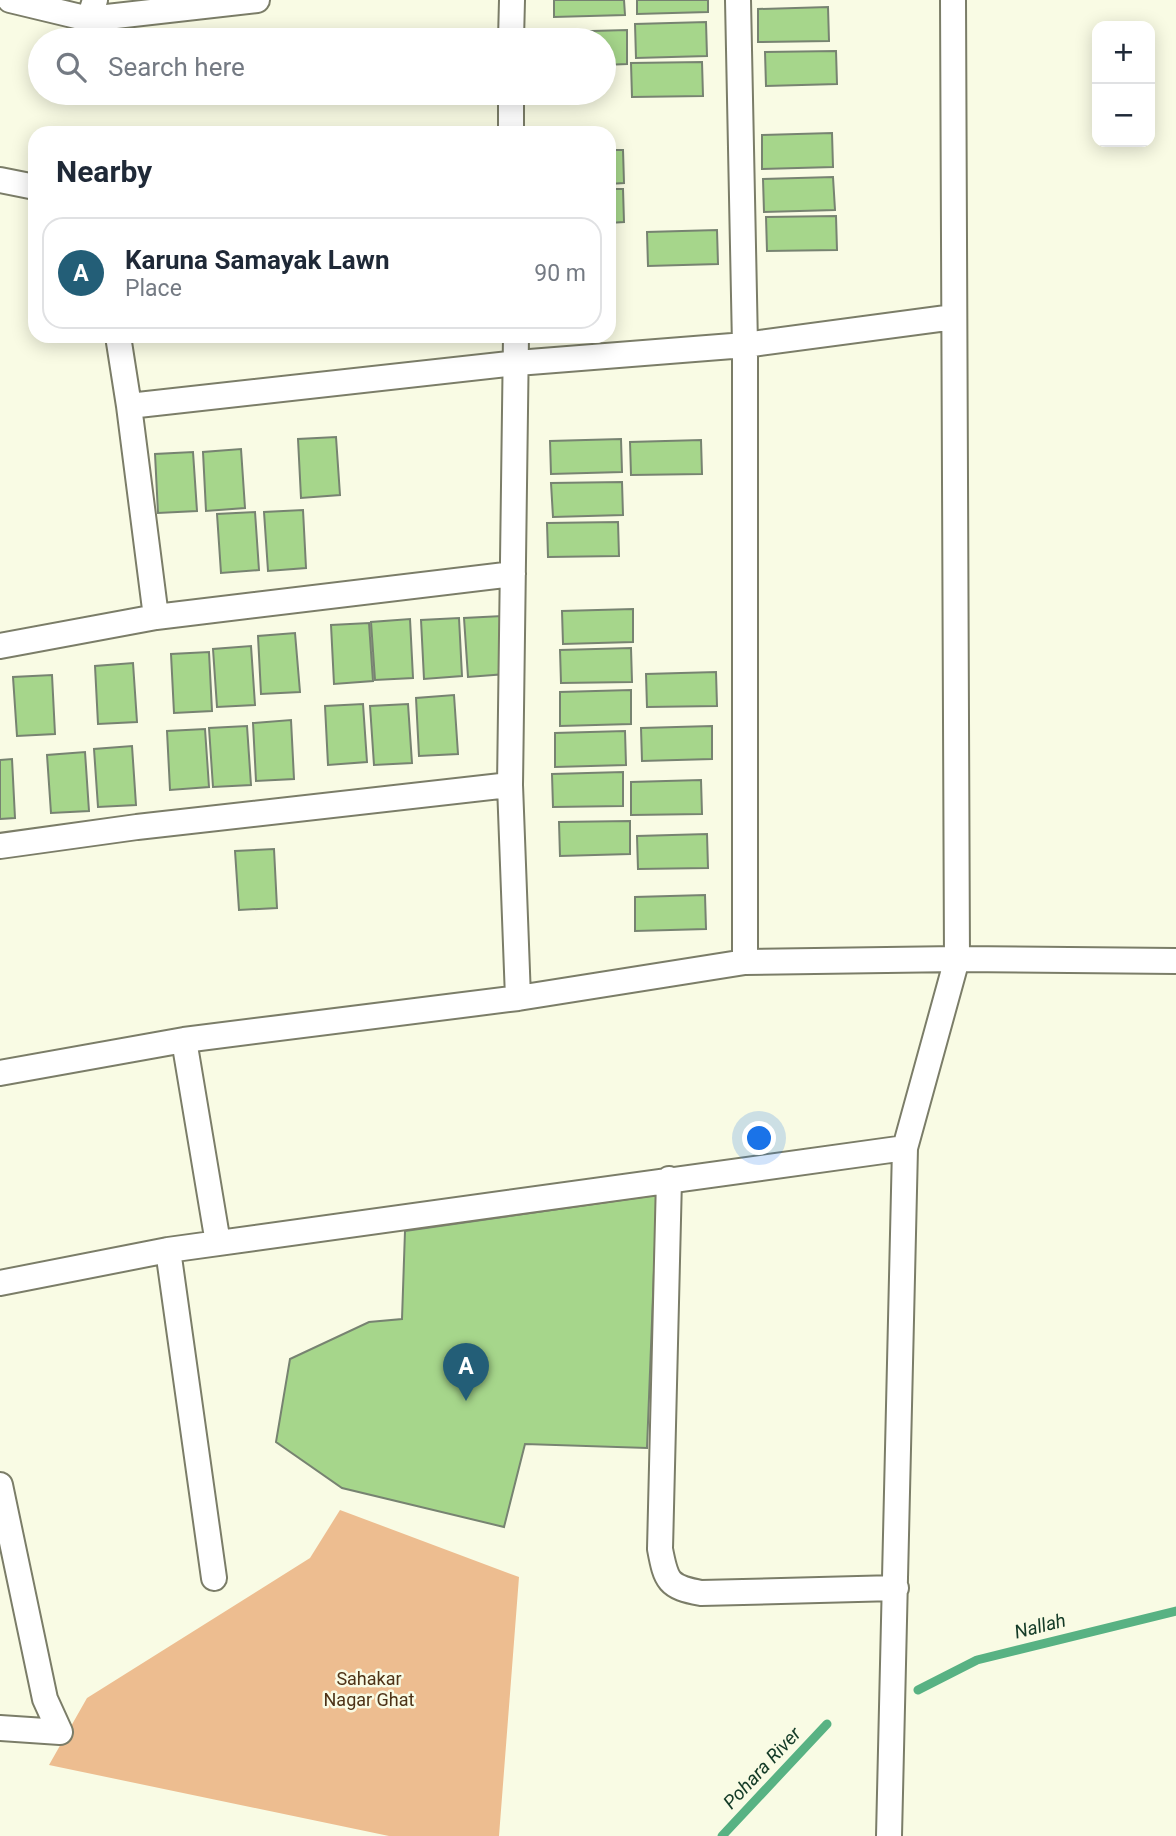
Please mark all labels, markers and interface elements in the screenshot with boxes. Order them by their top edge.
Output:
map controls [1092,21,1155,147]
button: + [1092,21,1155,84]
search box [28,28,616,105]
icon: search [52,48,90,86]
text: Search here [108,52,245,82]
button: − [1092,84,1155,147]
text: Nearby [56,154,152,189]
text: Karuna Samayak Lawn [125,245,389,275]
text: A [73,260,89,287]
text: 90 m [534,260,586,287]
text: Place [125,275,182,302]
your location [742,1121,776,1155]
pin: A [443,1343,489,1401]
water label: Nallah [1012,1609,1068,1643]
park label: Sahakar Nagar Ghat [324,1668,415,1710]
water label: Pohara River [718,1722,806,1814]

